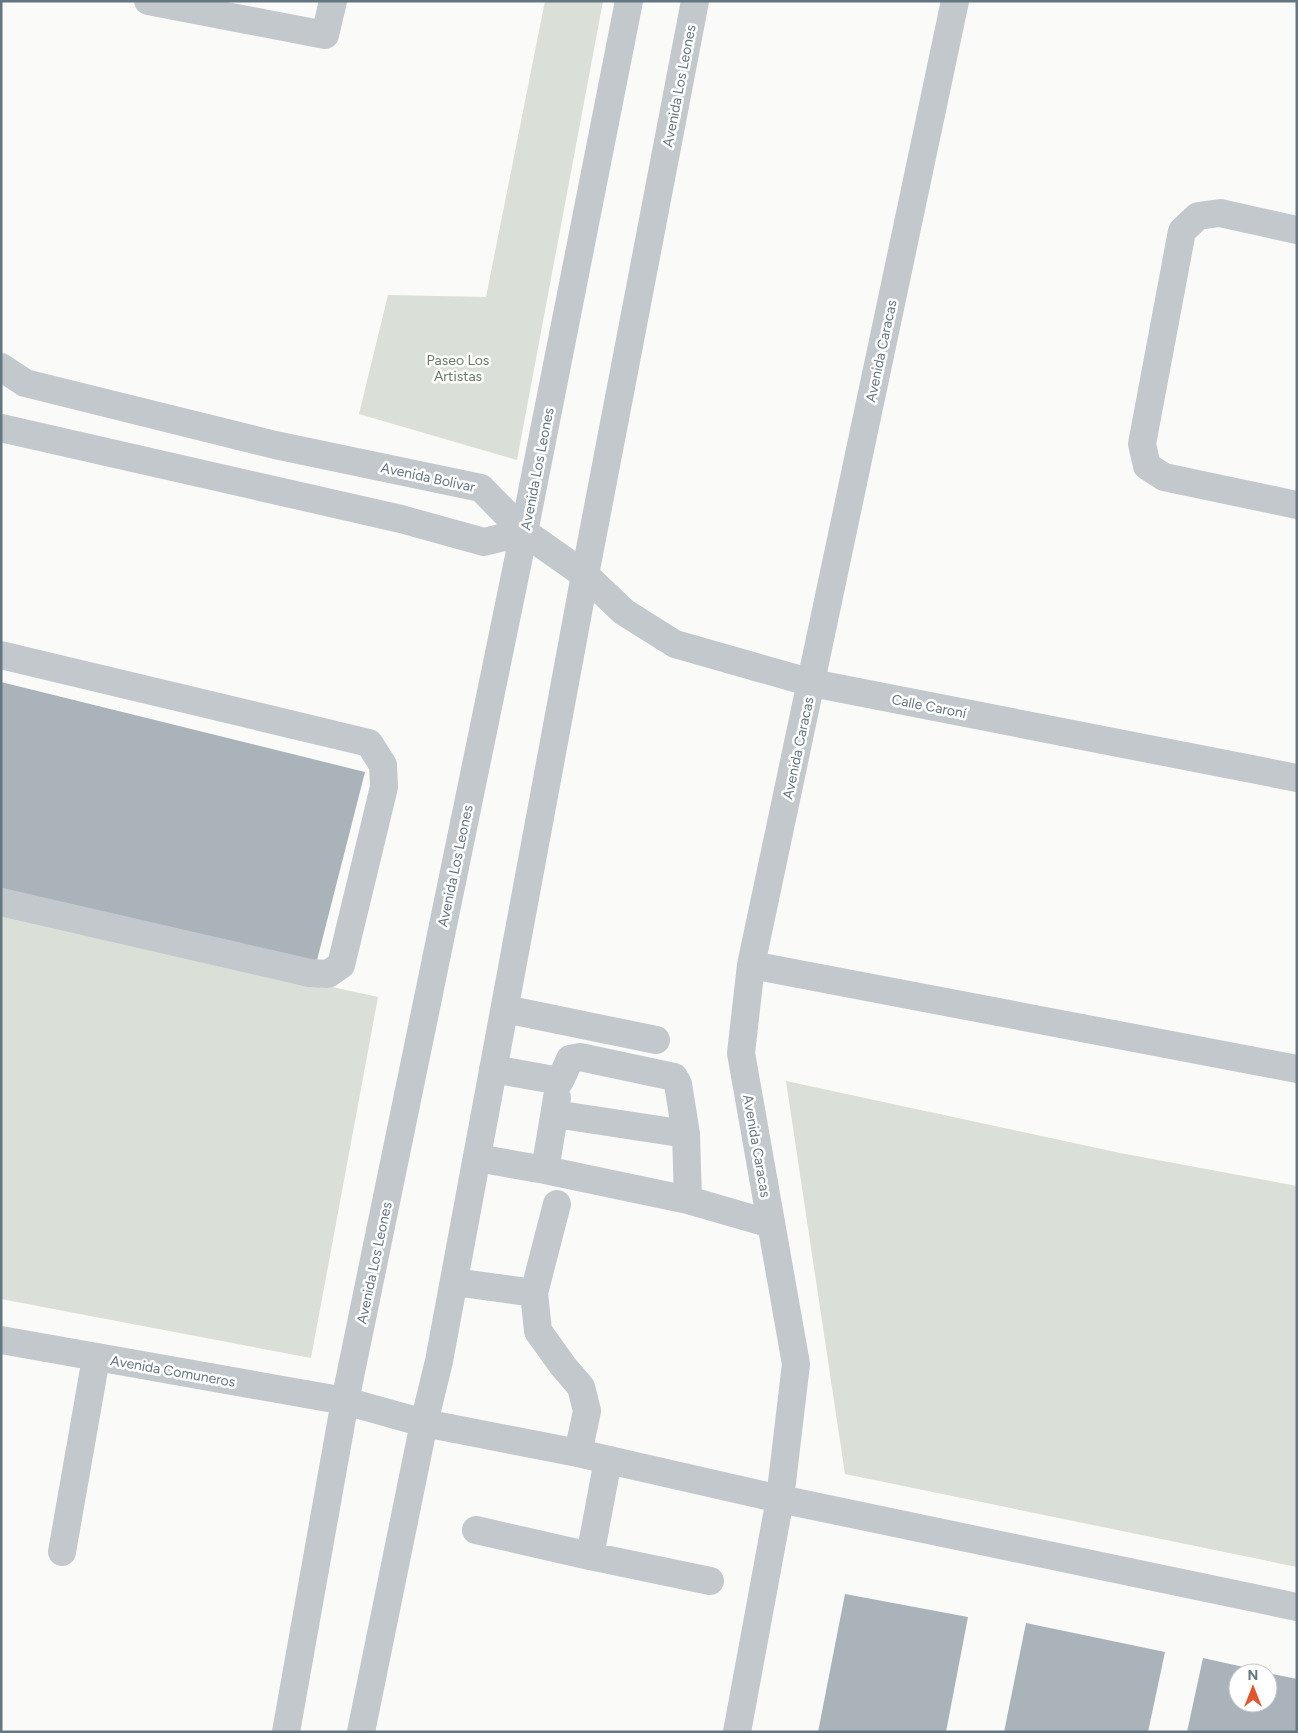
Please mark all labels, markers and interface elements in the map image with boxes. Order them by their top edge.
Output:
street label: Avenida Los Leones [659,23,700,149]
street label: Avenida Caracas [862,298,901,404]
park label: Paseo Los Artistas [427,352,489,385]
street label: Avenida Los Leones [517,406,558,532]
street label: Avenida Bolivar [379,459,477,496]
street label: Calle Caroní [890,691,968,722]
street label: Avenida Caracas [779,695,818,801]
street label: Avenida Los Leones [434,804,477,929]
street label: Avenida Caracas [739,1093,774,1199]
street label: Avenida Los Leones [353,1201,396,1326]
street label: Avenida Comuneros [109,1352,237,1391]
north arrow [1228,1663,1278,1713]
text: N [1248,1667,1258,1684]

